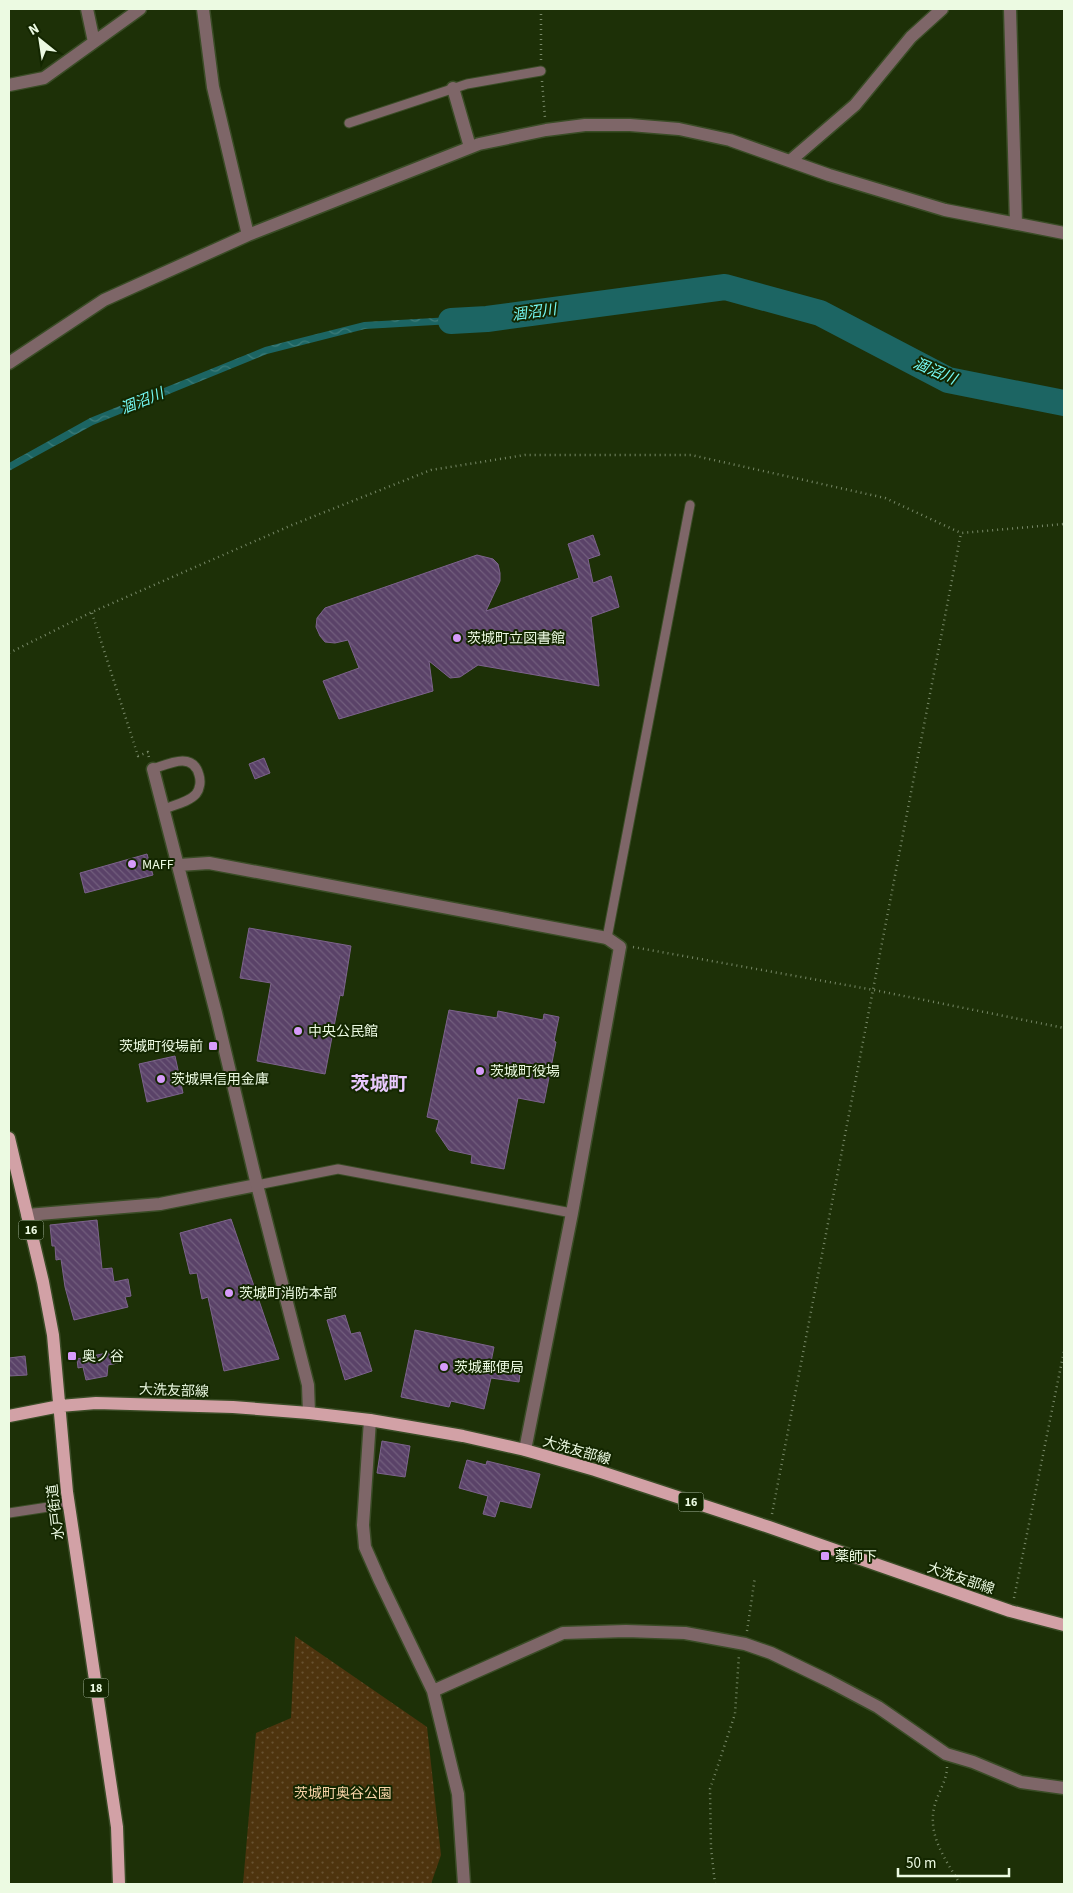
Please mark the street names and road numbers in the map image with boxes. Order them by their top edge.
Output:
road number: 16 [18,1220,44,1240]
street label: 大洗友部線 [139,1380,209,1402]
street label: 大洗友部線 [540,1432,613,1470]
street label: 水戸街道 [43,1483,69,1541]
road number: 16 [678,1492,704,1511]
street label: 大洗友部線 [924,1558,997,1600]
road number: 18 [84,1679,108,1698]

